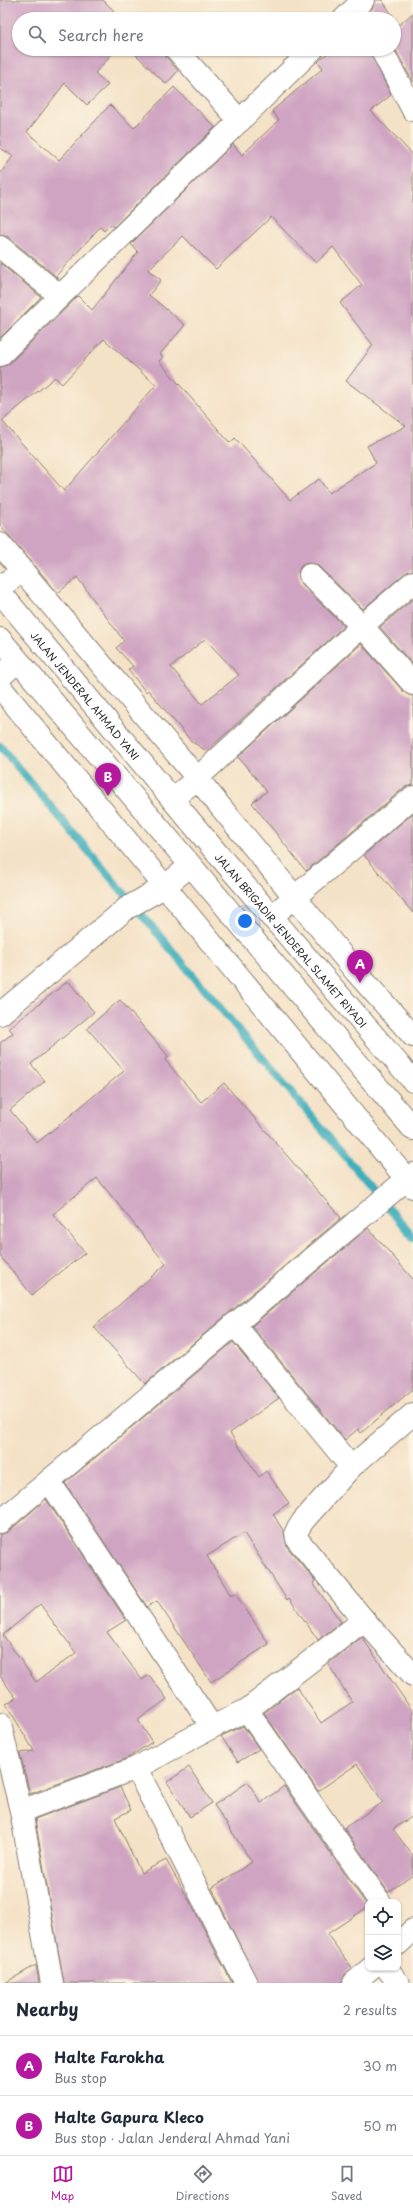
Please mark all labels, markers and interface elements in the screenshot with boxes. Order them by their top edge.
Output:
search box [12,12,401,56]
icon: search [26,23,48,45]
text: Search here [58,23,144,46]
street label: JALAN JENDERAL AHMAD YANI [28,628,144,763]
pin: B [95,763,121,796]
street label: JALAN BRIGADIR JENDERAL SLAMET RIYADI [213,850,371,1030]
your location [235,911,255,931]
pin: A [347,950,373,983]
map controls [365,1899,401,1971]
button: locate [365,1899,401,1935]
button: layers [365,1935,401,1971]
text: Nearby [16,1996,78,2022]
text: 2 results [343,2000,397,2019]
text: Halte Farokha [54,2045,164,2068]
text: A [24,2056,34,2075]
text: 30 m [363,2056,397,2075]
text: Bus stop [54,2068,107,2087]
text: Halte Gapura Kleco [54,2105,204,2128]
text: B [25,2116,33,2135]
text: 50 m [363,2116,397,2135]
text: Bus stop · Jalan Jenderal Ahmad Yani [54,2128,290,2147]
tab: Map [51,2163,74,2204]
tab: Directions [176,2163,229,2204]
tab: Saved [331,2163,362,2204]

